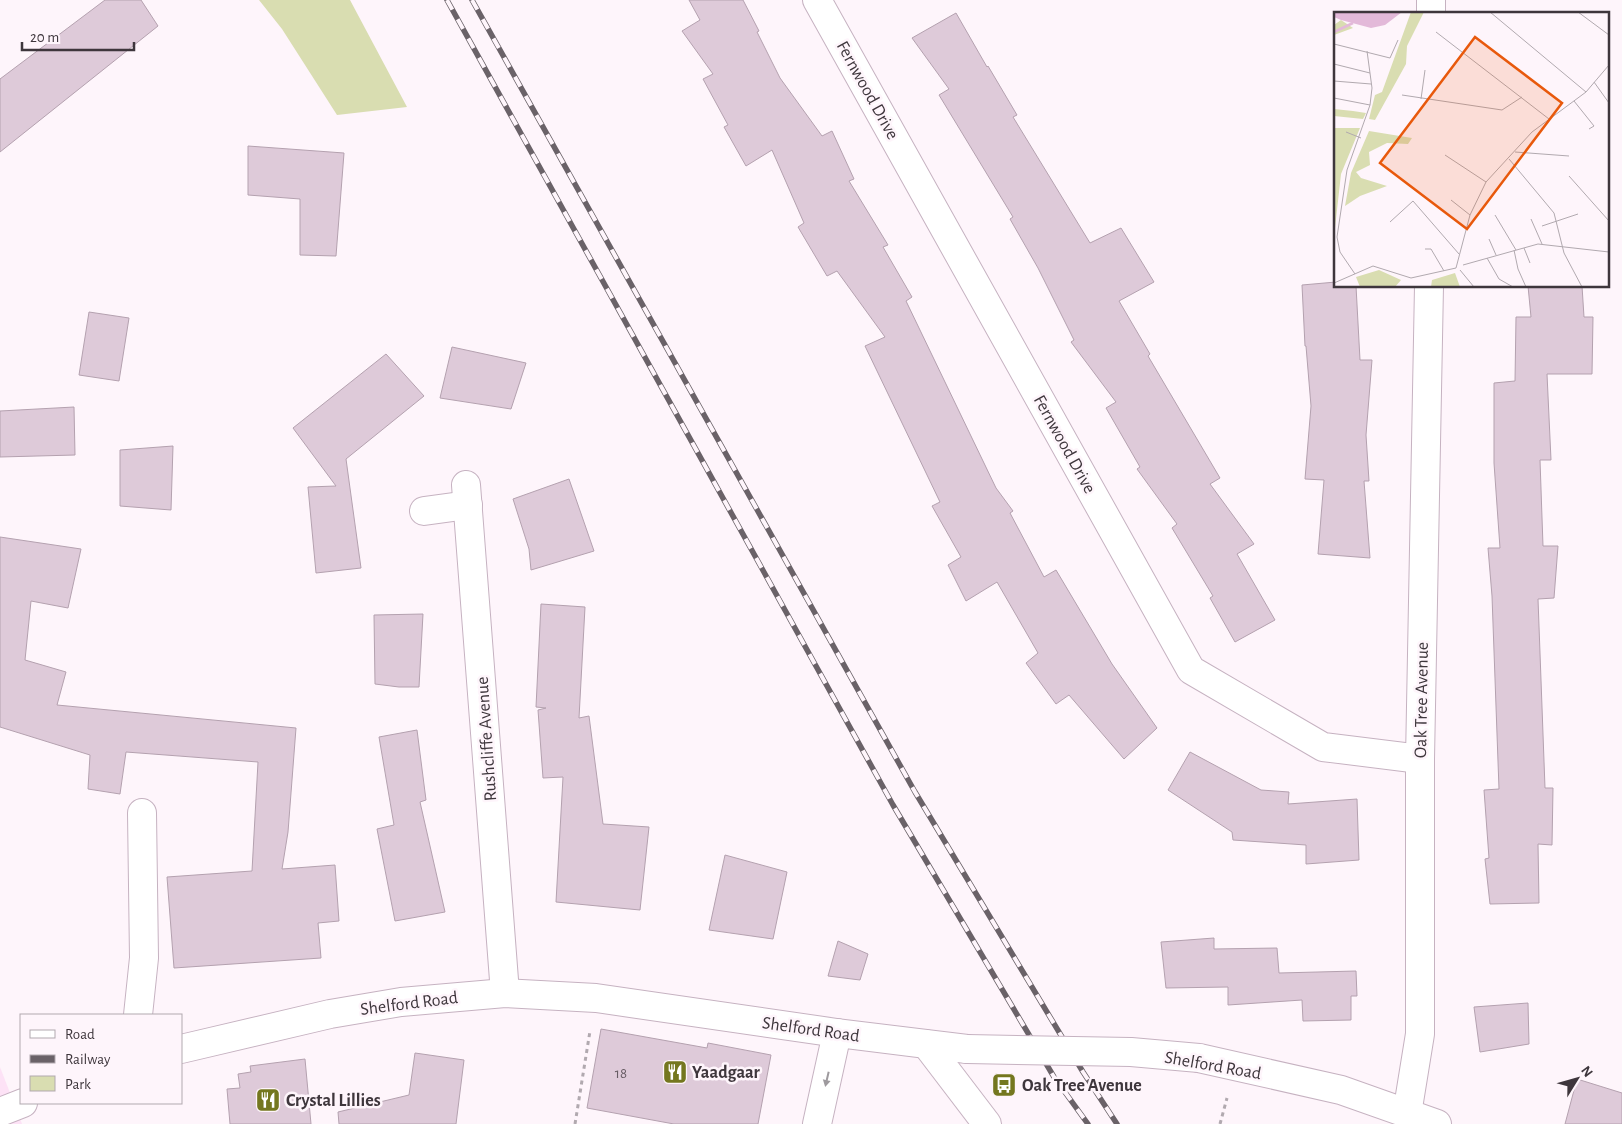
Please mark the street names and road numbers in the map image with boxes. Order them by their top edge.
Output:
street label: Fernwood Drive [833,38,902,143]
street label: Fernwood Drive [1030,392,1099,497]
street label: Oak Tree Avenue [1412,642,1432,758]
street label: Rushcliffe Avenue [474,676,500,802]
street label: Shelford Road [359,989,459,1019]
street label: Shelford Road [761,1014,861,1046]
street label: Shelford Road [1163,1049,1263,1083]

